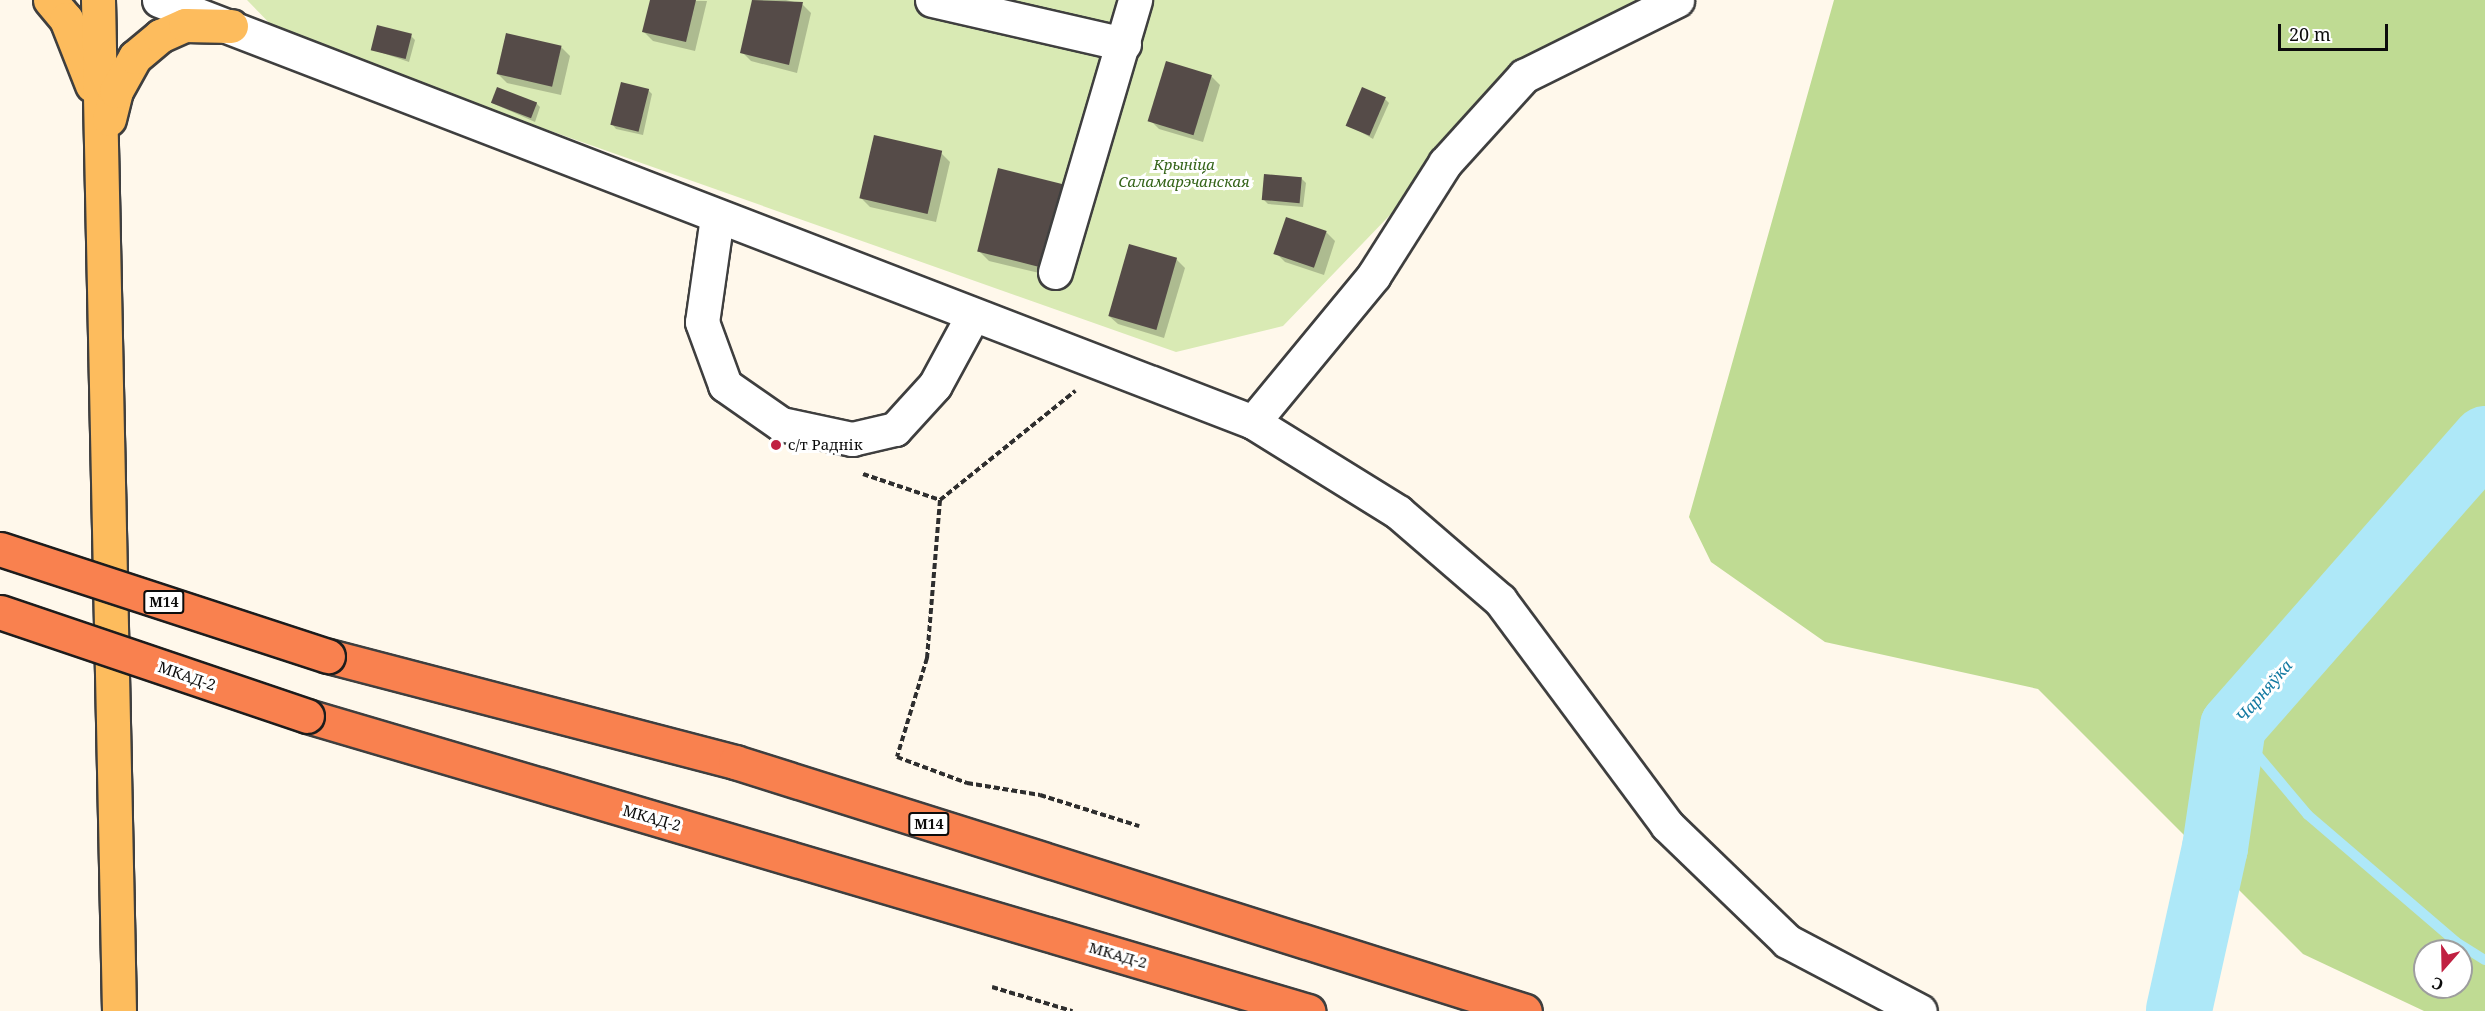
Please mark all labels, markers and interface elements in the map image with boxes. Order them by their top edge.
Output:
scale bar [2281,12,2390,50]
text: 20 m [2289,22,2331,46]
park label: Крыніца Саламарэчанская [1118,155,1250,190]
place label: с/т Раднік [788,436,863,454]
marker: с/т Раднік [769,438,783,452]
road number: М14 [143,591,185,613]
water label: Чарняўка [2232,656,2296,726]
street label: МКАД-2 [156,658,218,694]
street label: МКАД-2 [621,801,683,835]
road number: М14 [908,813,950,835]
street label: МКАД-2 [1087,938,1149,972]
north arrow [2413,939,2473,999]
text: С [2429,972,2446,996]

